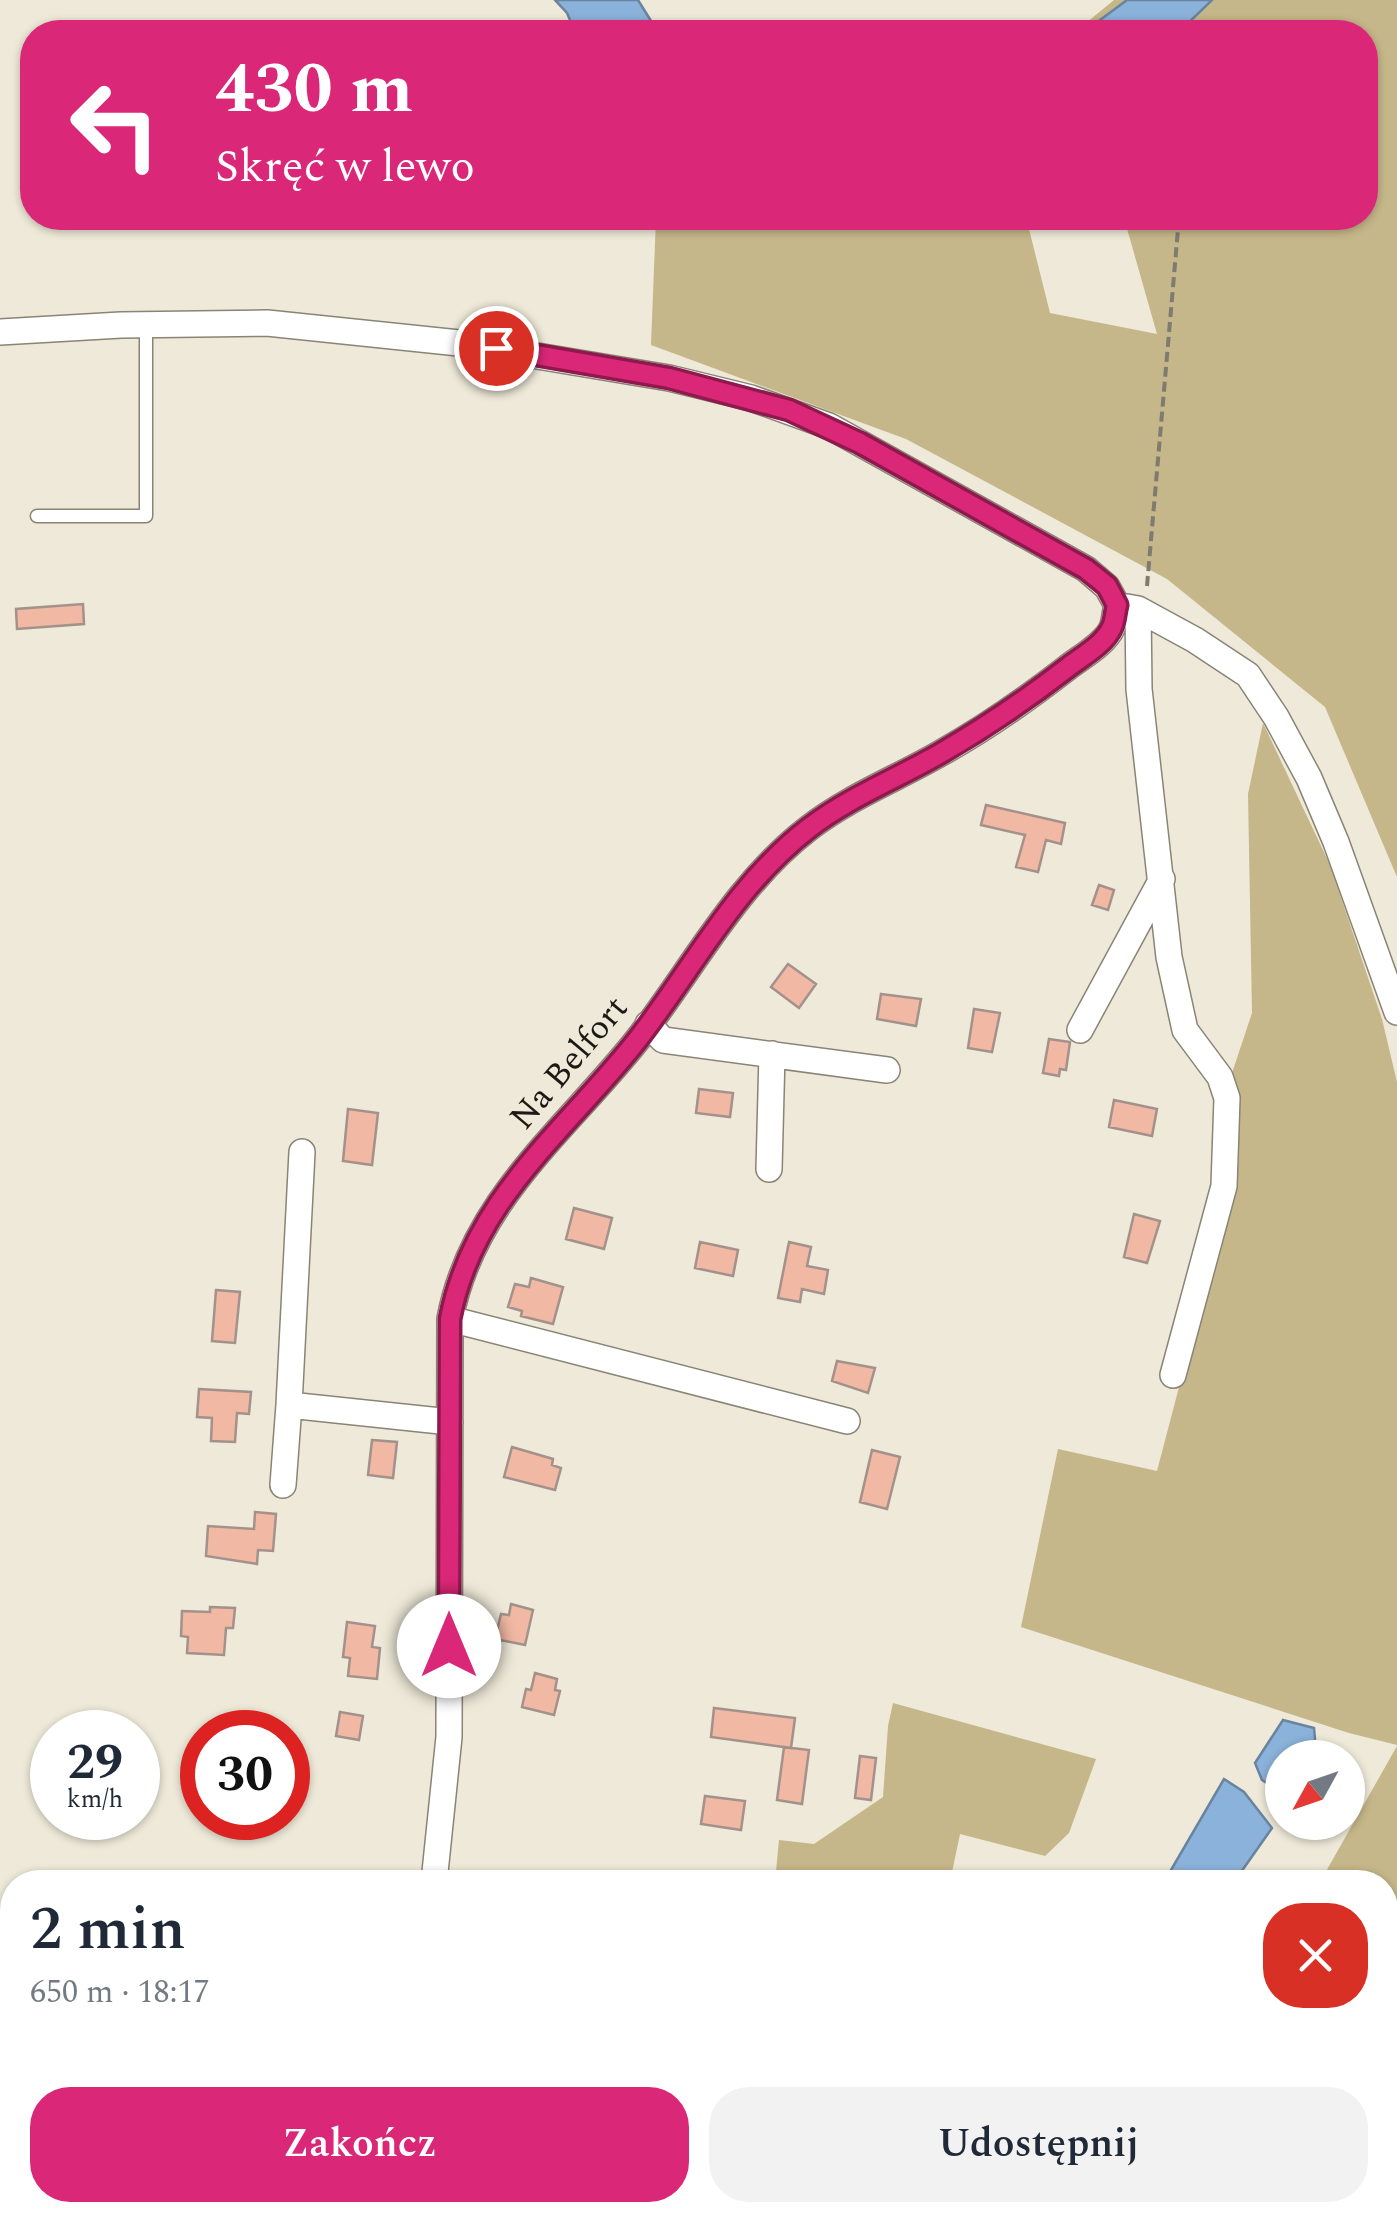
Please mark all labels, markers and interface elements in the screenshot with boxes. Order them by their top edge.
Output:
text: 430 m [215,37,413,143]
icon: left [50,60,180,190]
text: Skręć w lewo [215,133,475,202]
pin [454,306,539,391]
icon: arrive [469,321,524,376]
street label: Na Belfort [497,984,641,1142]
position arrow [397,1594,501,1698]
speed limit sign: 30 [180,1710,310,1840]
text: 29 [67,1725,123,1801]
north arrow [1265,1740,1365,1840]
map controls [1265,1740,1365,1840]
text: km/h [67,1781,123,1819]
text: 2 min [30,1884,186,1976]
button: close [1263,1903,1368,2008]
text: 650 m · 18:17 [30,1968,210,2017]
button: Zakończ [30,2087,689,2202]
button: Udostępnij [709,2087,1368,2202]

